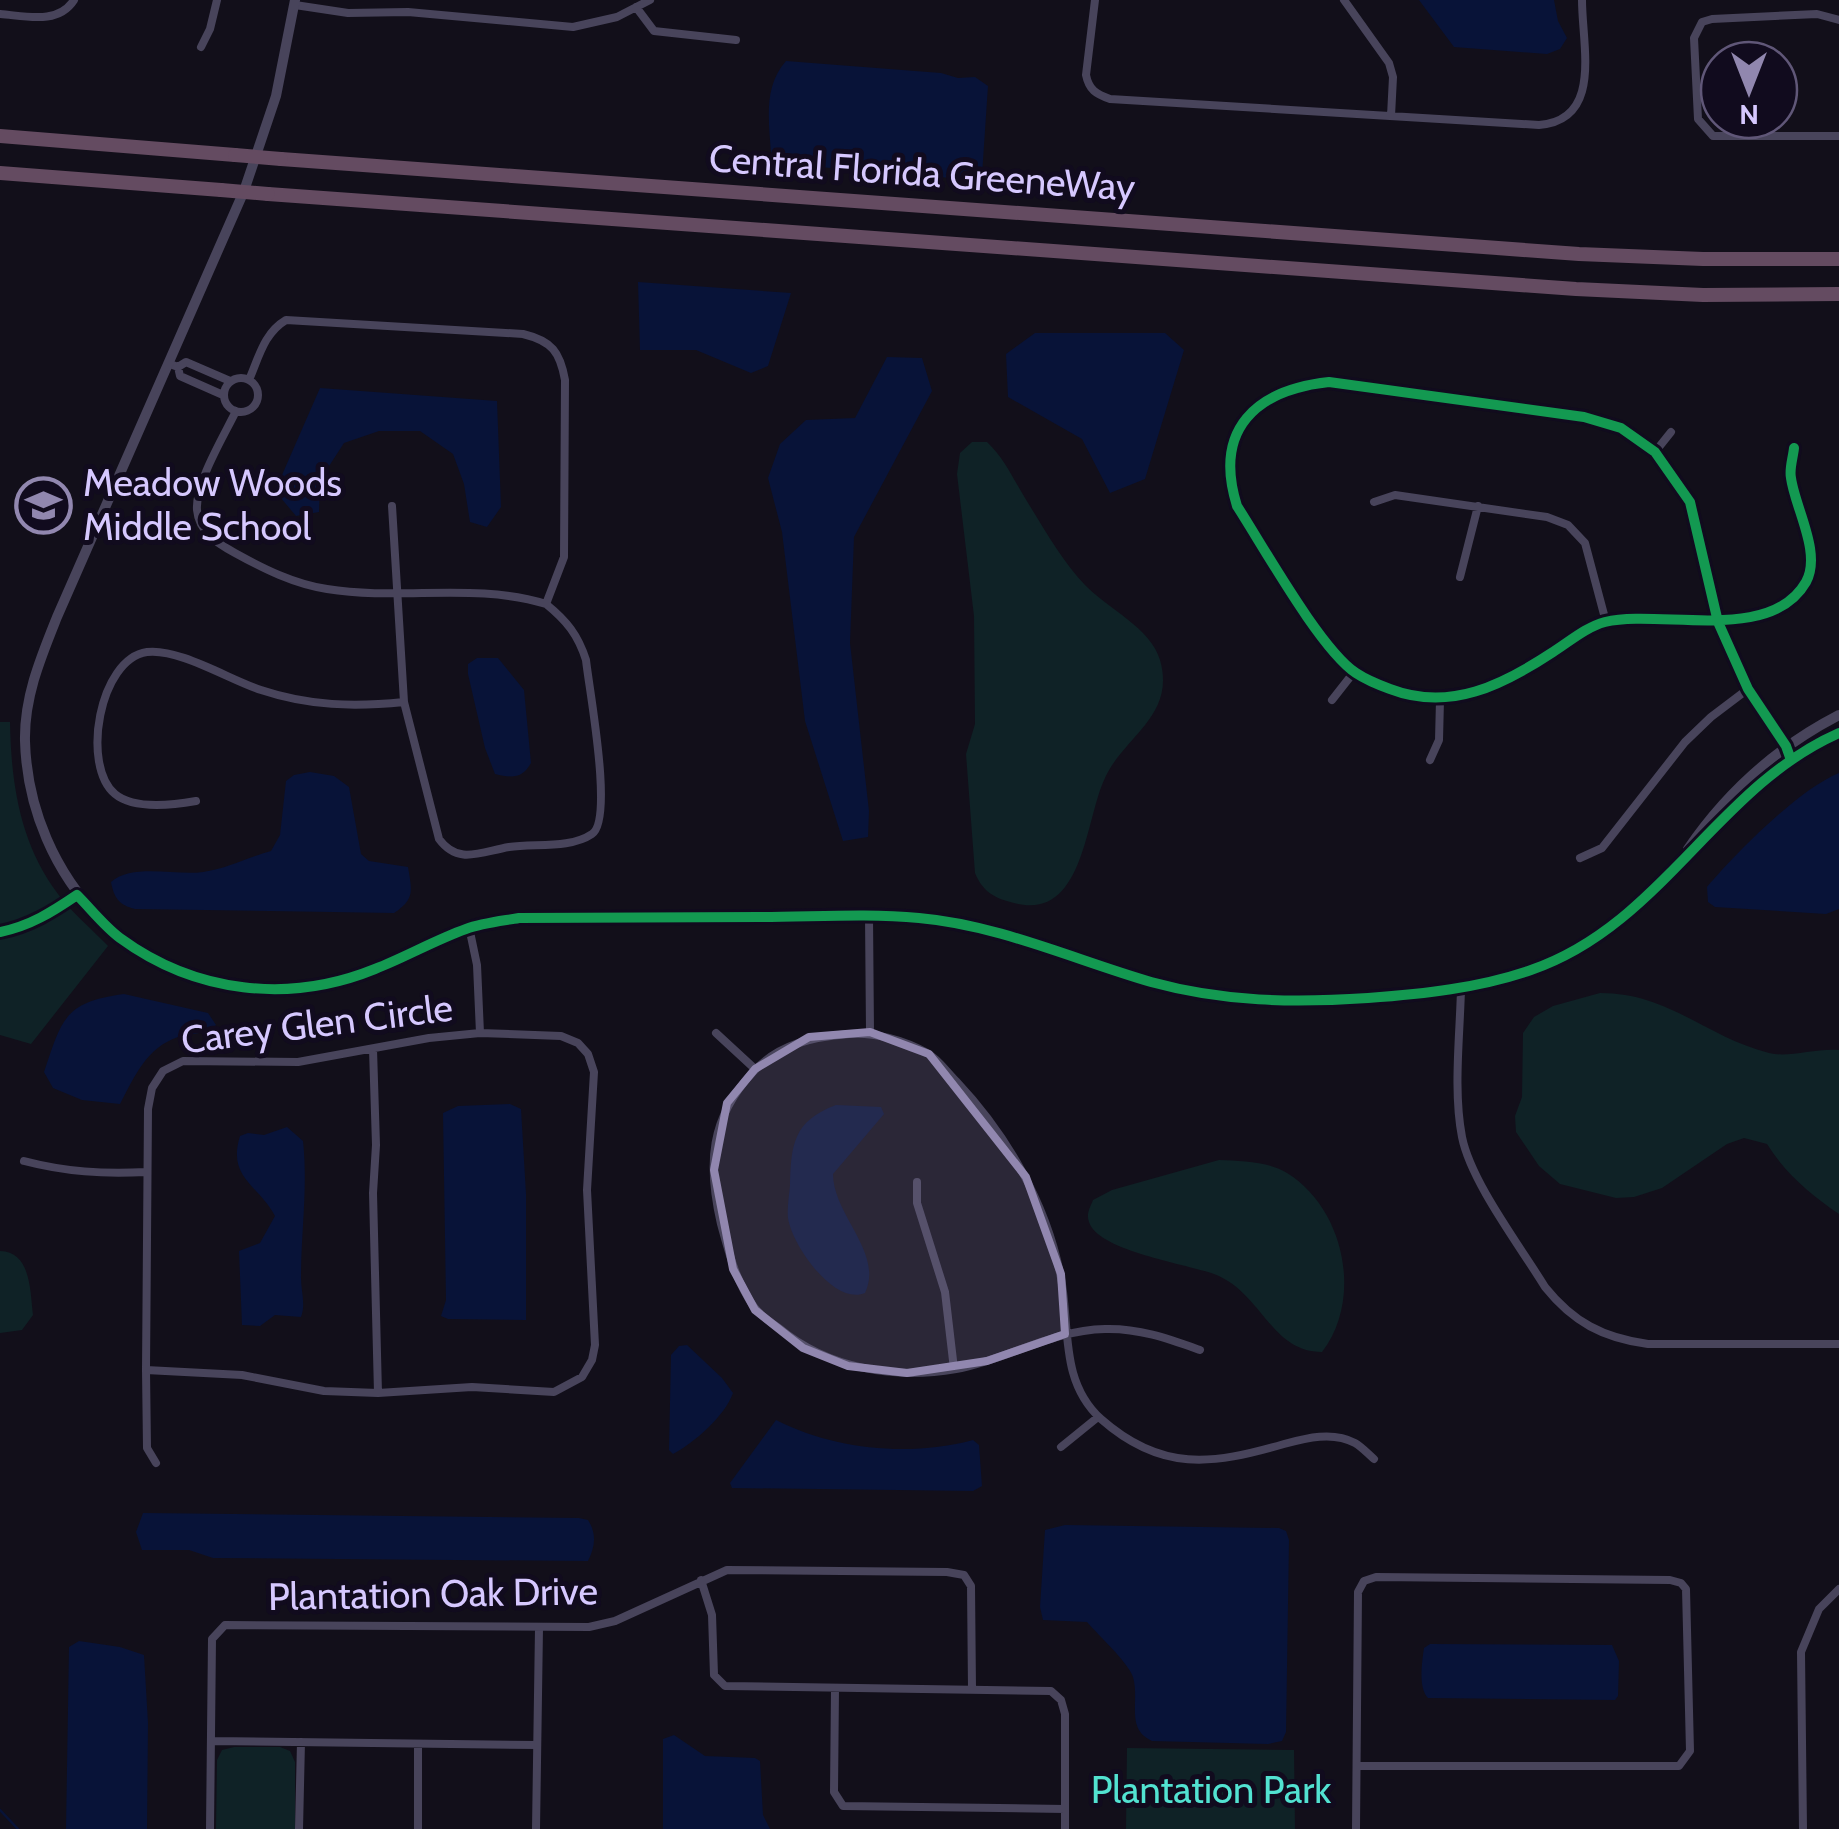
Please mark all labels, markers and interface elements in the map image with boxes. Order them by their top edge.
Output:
north arrow [1699,40,1799,140]
text: N [1739,98,1759,132]
street label: Central Florida GreeneWay [707,134,1137,211]
place label: Meadow Woods Middle School [83,459,342,550]
school or university icon: Meadow Woods Middle School [14,475,74,535]
street label: Carey Glen Circle [179,984,455,1063]
street label: Plantation Oak Drive [268,1567,598,1620]
park label: Plantation Park [1091,1766,1331,1813]

